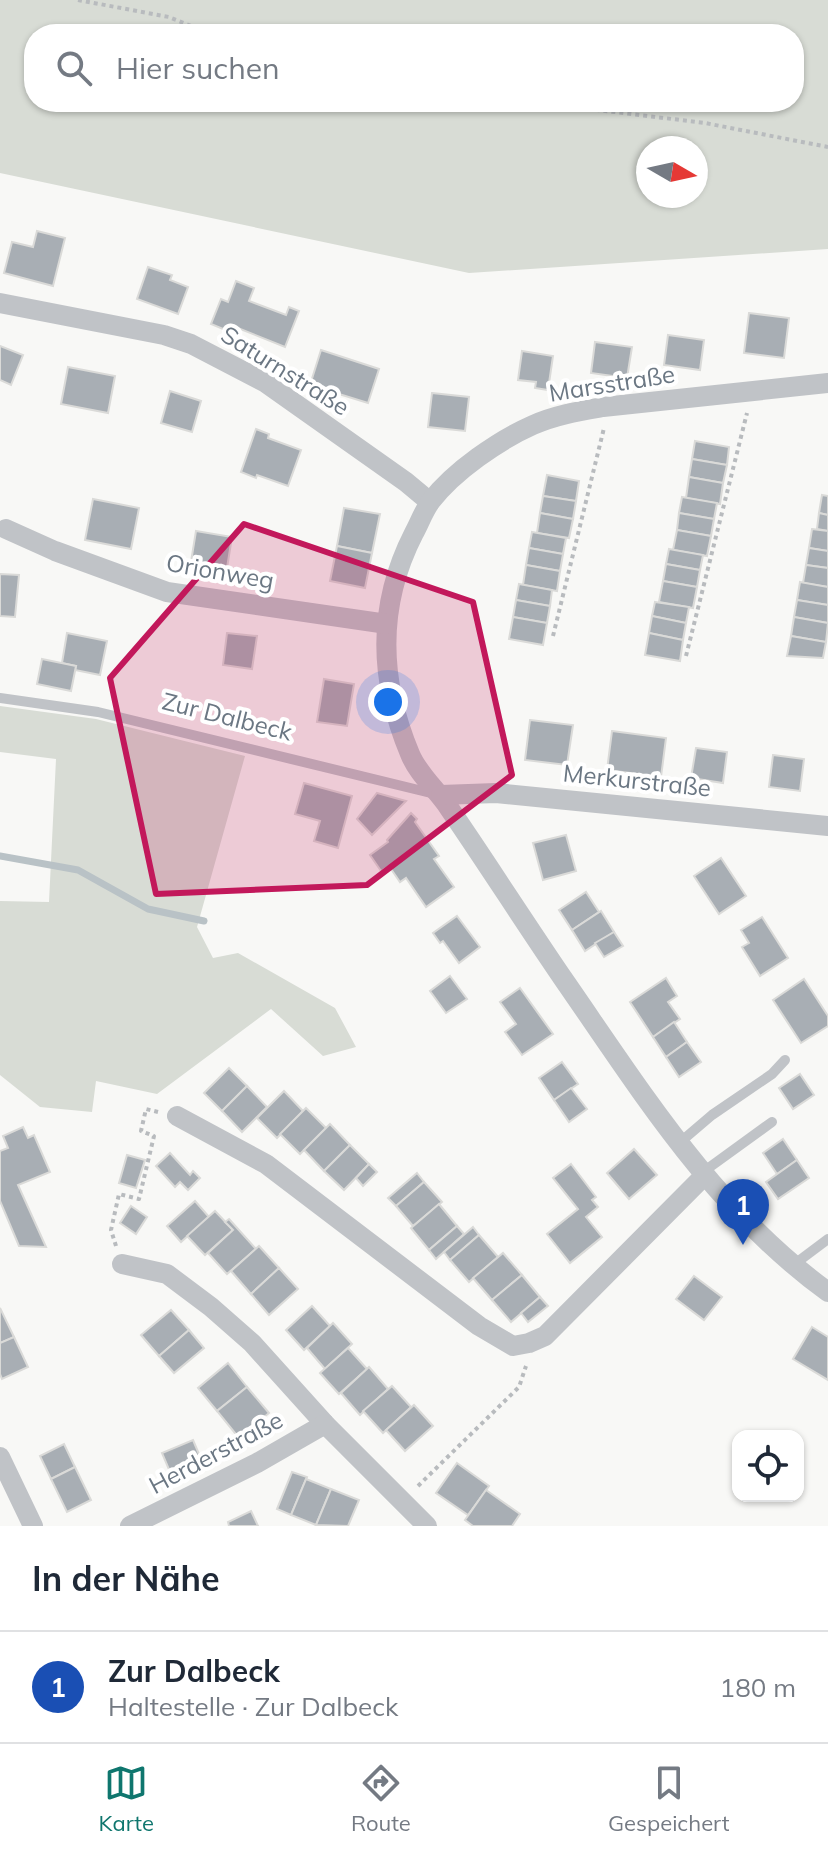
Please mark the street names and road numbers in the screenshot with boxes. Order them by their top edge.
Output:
street label: Saturnstraße [216,319,355,422]
street label: Marsstraße [547,358,677,408]
street label: Orionweg [164,547,276,595]
street label: Zur Dalbeck [159,685,296,747]
street label: Merkurstraße [562,757,713,803]
street label: Herderstraße [143,1404,288,1500]

